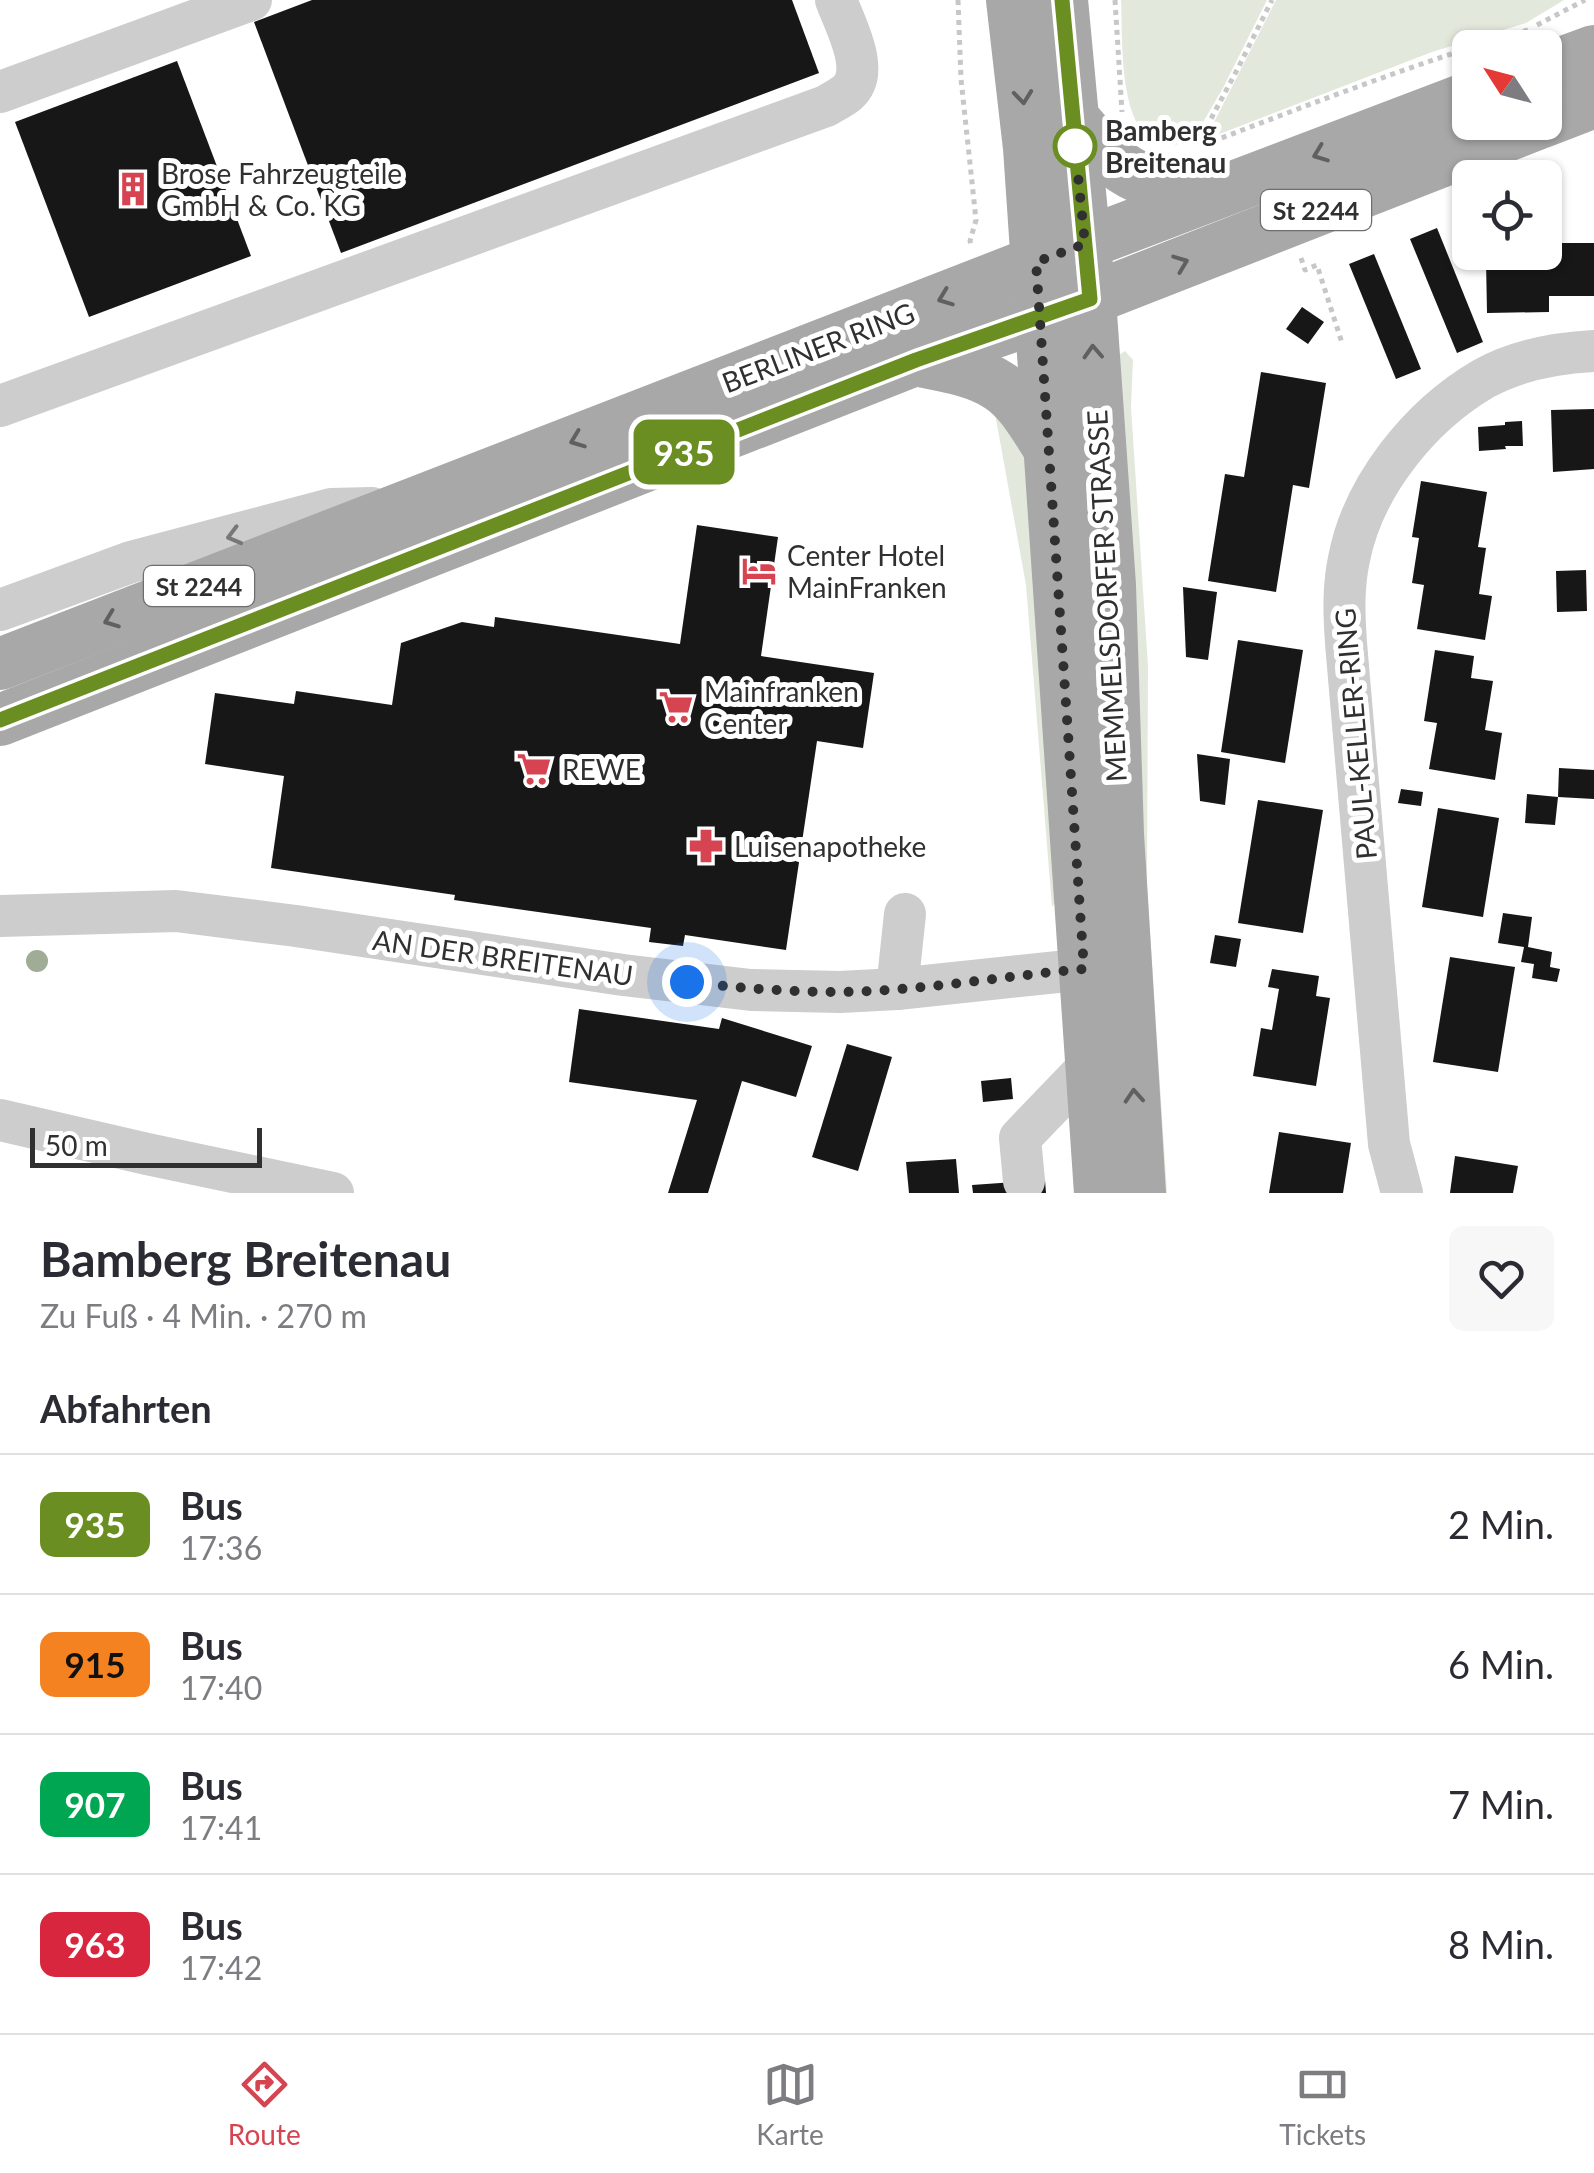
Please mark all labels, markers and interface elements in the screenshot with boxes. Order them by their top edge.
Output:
north arrow [1452,30,1562,140]
map controls [1452,30,1562,270]
one-way arrow [1012,89,1033,105]
place label: Bamberg Breitenau [1105,113,1226,179]
marker: Bamberg Breitenau [1054,125,1096,167]
one-way arrow [1313,142,1330,163]
place label: Brose Fahrzeugteile GmbH & Co. KG [161,156,402,222]
button: locate [1452,160,1562,270]
building icon: Brose Fahrzeugteile GmbH & Co. KG [114,170,152,208]
road number: St 2244 [1261,190,1371,230]
one-way arrow [1171,254,1189,274]
one-way arrow [937,286,955,306]
street label: BERLINER RING [717,295,919,399]
one-way arrow [1083,344,1104,360]
street label: MEMMELSDORFER STRASSE [1079,409,1133,783]
line badge: 935 [626,420,742,484]
one-way arrow [569,428,586,448]
text: 935 [654,431,714,473]
one-way arrow [226,524,243,545]
place label: Center Hotel MainFranken [787,538,947,604]
hotel icon: Center Hotel MainFranken [740,552,778,590]
road number: St 2244 [144,566,254,606]
street label: PAUL-KELLER-RING [1327,607,1383,861]
one-way arrow [104,609,121,629]
place label: Mainfranken Center [704,674,859,740]
supermarket icon: Mainfranken Center [657,688,695,726]
supermarket icon: REWE [515,750,553,788]
place label: REWE [562,752,641,786]
pharmacy icon: Luisenapotheke [687,827,725,865]
place label: Luisenapotheke [734,829,926,863]
street label: AN DER BREITENAU [371,922,635,992]
your location [662,957,712,1007]
one-way arrow [1124,1087,1145,1103]
scale bar [30,1123,262,1168]
text: 50 m [45,1128,108,1162]
button: heart [1449,1226,1554,1331]
text: Bamberg Breitenau [40,1230,451,1287]
text: Zu Fuß · 4 Min. · 270 m [40,1296,367,1335]
text: Abfahrten [40,1385,212,1431]
text: Bus [180,1482,243,1528]
text: 2 Min. [1448,1501,1554,1547]
text: 935 [65,1503,125,1545]
text: 17:36 [180,1528,262,1567]
text: Bus [180,1622,243,1668]
text: 6 Min. [1448,1641,1554,1687]
text: 915 [65,1643,125,1685]
text: 17:40 [180,1668,262,1707]
text: Bus [180,1762,243,1808]
text: 7 Min. [1448,1781,1554,1827]
text: 907 [65,1783,125,1825]
text: 17:41 [180,1808,262,1847]
text: Bus [180,1902,243,1948]
text: 8 Min. [1448,1921,1554,1967]
text: 963 [65,1923,125,1965]
text: 17:42 [180,1948,262,1987]
tab: Route [228,2057,301,2151]
tab: Karte [756,2057,824,2151]
tab: Tickets [1279,2057,1366,2151]

